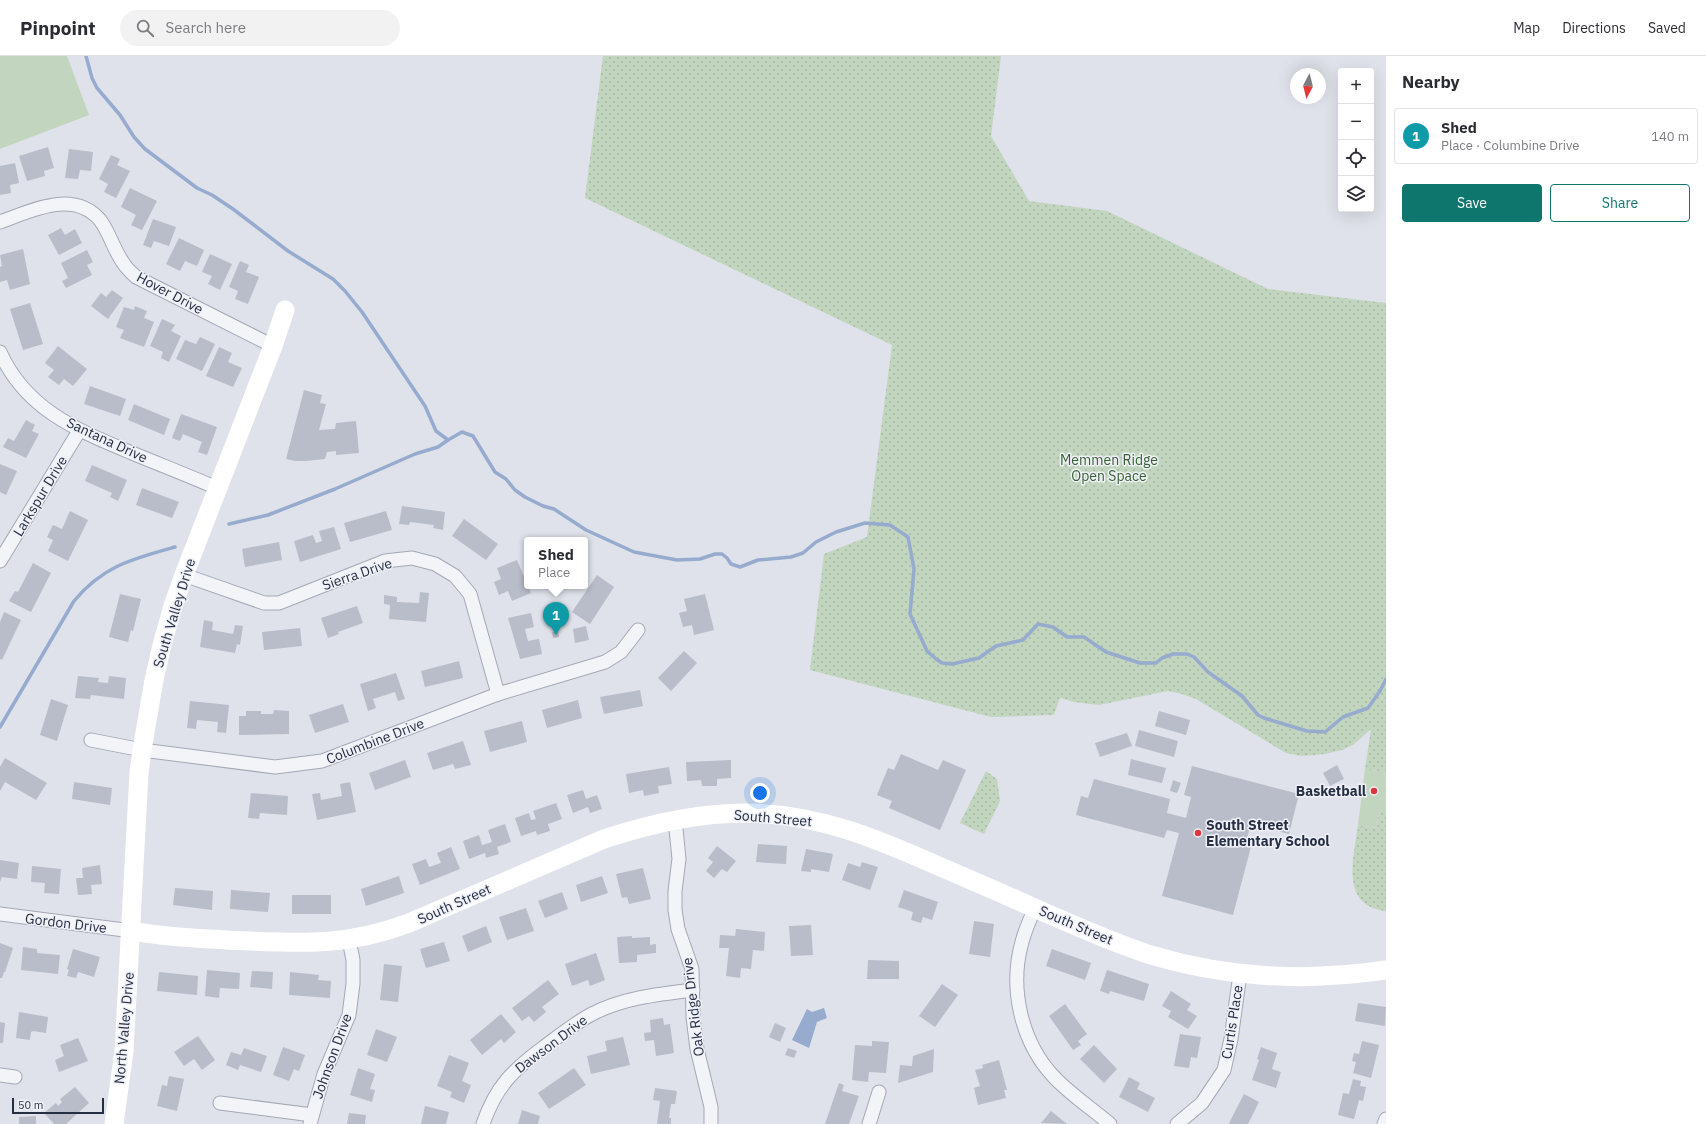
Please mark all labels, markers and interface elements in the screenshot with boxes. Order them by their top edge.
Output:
search box [120,10,400,46]
text: Pinpoint [20,16,96,40]
icon: search [134,17,156,39]
text: Search here [166,18,246,37]
text: Map [1513,19,1540,37]
text: Directions [1562,19,1626,37]
text: Saved [1648,19,1686,37]
north arrow [1290,68,1326,104]
map controls [1338,68,1374,212]
button: + [1338,68,1374,104]
text: Nearby [1402,71,1460,93]
button: − [1338,104,1374,140]
text: Shed [1441,118,1477,137]
text: 1 [1412,128,1420,145]
text: 140 m [1651,128,1689,145]
text: Place · Columbine Drive [1441,137,1580,154]
button: locate [1338,140,1374,176]
button: layers [1338,176,1374,212]
button: Save [1402,184,1542,222]
button: Share [1550,184,1690,222]
street label: Hover Drive [134,268,207,318]
street label: Santana Drive [64,413,151,467]
park label: Memmen Ridge Open Space [1060,451,1158,485]
street label: Larkspur Drive [9,452,71,540]
popup [524,537,588,589]
text: Shed [538,545,574,564]
street label: Sierra Drive [320,554,395,594]
street label: South Valley Drive [149,556,199,670]
text: Place [538,564,570,581]
pin: 1 [543,602,569,635]
street label: Columbine Drive [323,714,427,768]
place label: Basketball [1296,782,1366,800]
your location [750,783,770,803]
marker: Basketball [1369,786,1379,796]
street label: South Street [733,806,813,830]
place label: South Street Elementary School [1206,816,1330,850]
marker: South Street Elementary School [1193,828,1203,838]
street label: South Street [414,880,494,928]
street label: South Street [1036,901,1116,949]
street label: Gordon Drive [24,909,108,937]
street label: Oak Ridge Drive [678,956,708,1057]
street label: North Valley Drive [110,971,138,1085]
street label: Curtis Place [1217,983,1247,1060]
street label: Johnson Drive [308,1011,356,1101]
street label: Dawson Drive [511,1011,591,1077]
scale bar [12,1096,104,1115]
text: 50 m [18,1098,43,1112]

